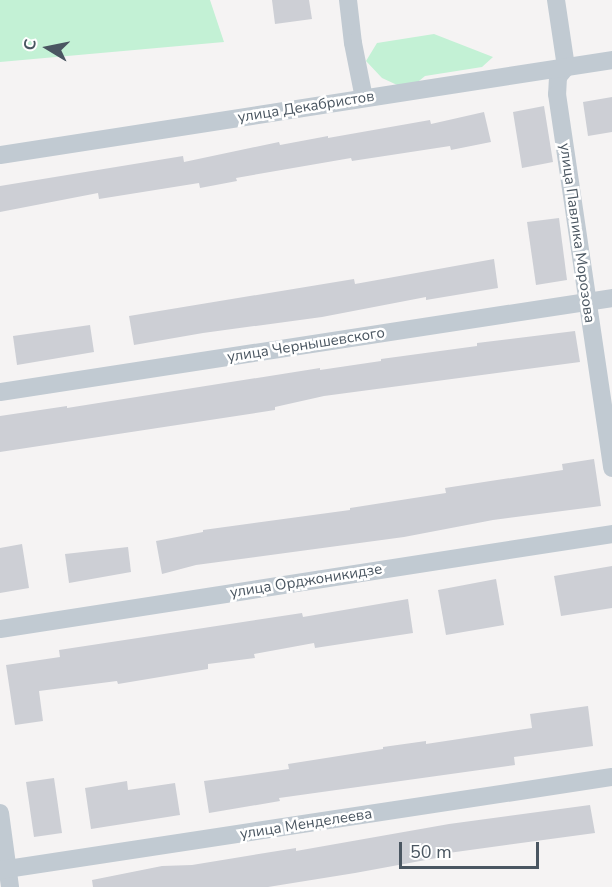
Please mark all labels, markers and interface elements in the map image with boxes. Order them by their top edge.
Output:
north arrow [18,18,78,78]
text: С [18,38,42,52]
street label: улица Декабристов [236,87,376,127]
street label: улица Павлика Морозова [555,142,599,324]
street label: улица Чернышевского [226,324,386,366]
street label: улица Орджоникидзе [229,560,383,602]
street label: улица Менделеева [239,805,373,843]
scale bar [402,830,542,868]
text: 50 m [410,840,452,864]

